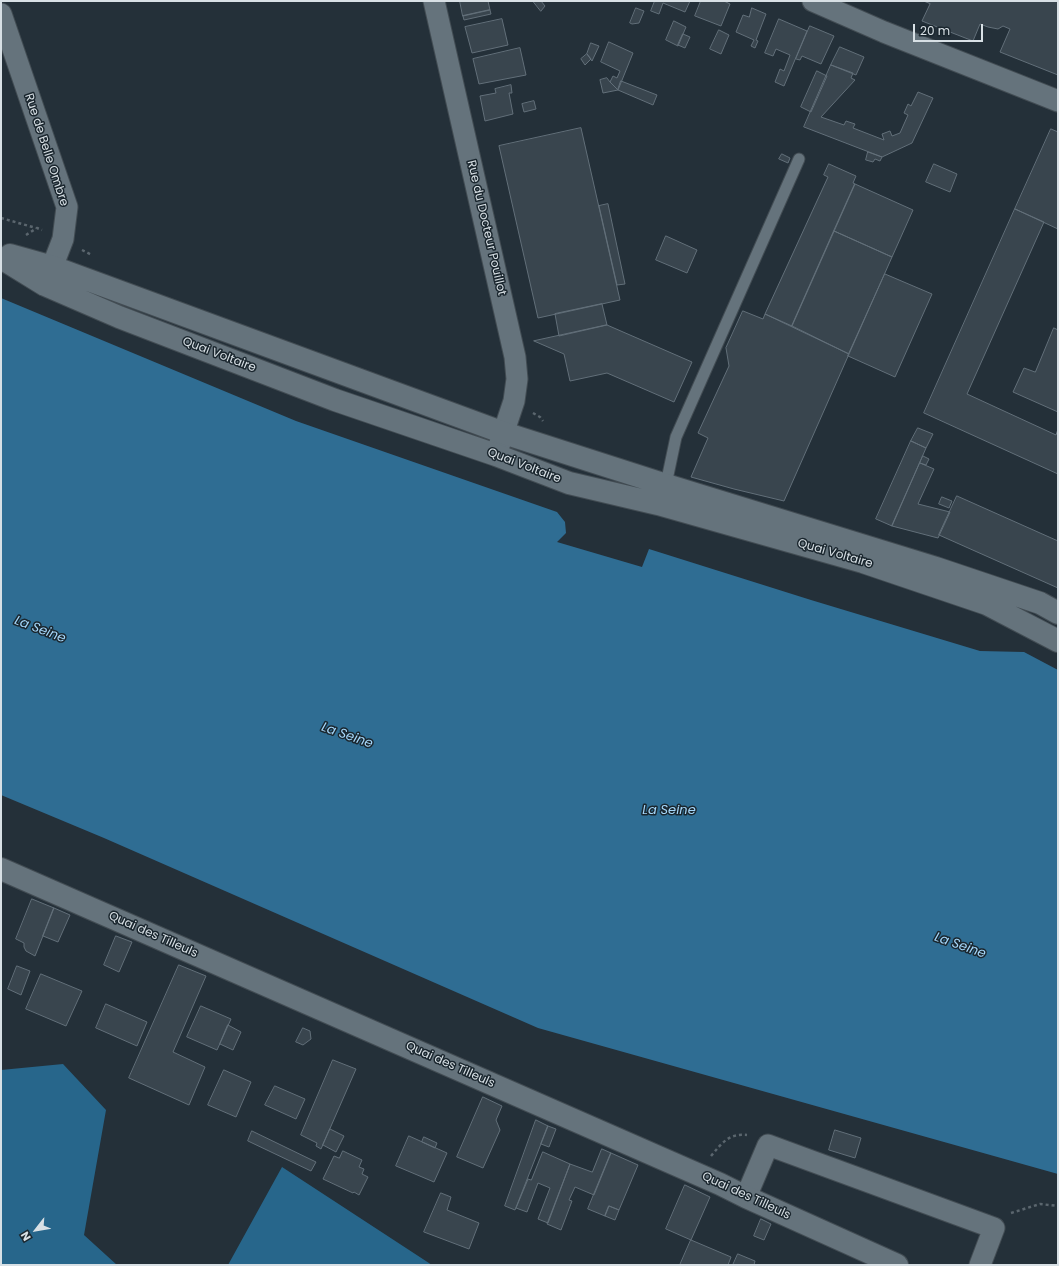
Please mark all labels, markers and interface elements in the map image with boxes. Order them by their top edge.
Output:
scale bar [915,16,985,42]
text: 20 m [920,22,950,39]
street label: Rue de Belle Ombre [21,92,71,208]
street label: Rue du Docteur Pouillot [463,159,509,297]
street label: Quai Voltaire [180,334,258,376]
street label: Quai Voltaire [485,445,563,487]
street label: Quai Voltaire [796,536,874,572]
water label: La Seine [12,613,68,647]
water label: La Seine [319,720,375,752]
water label: La Seine [642,803,696,819]
street label: Quai des Tilleuls [106,909,200,961]
water label: La Seine [932,930,988,962]
street label: Quai des Tilleuls [403,1039,497,1091]
street label: Quai des Tilleuls [699,1169,793,1223]
north arrow [16,1210,56,1250]
text: N [17,1229,35,1244]

